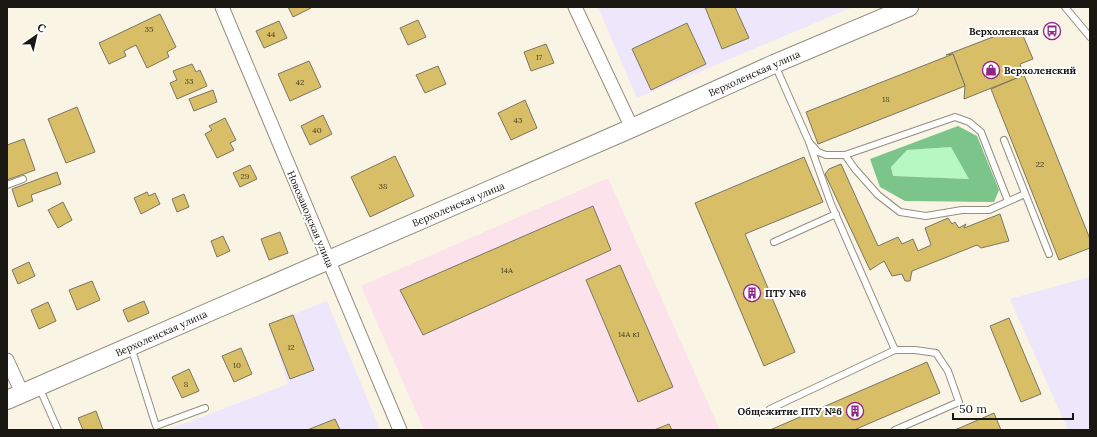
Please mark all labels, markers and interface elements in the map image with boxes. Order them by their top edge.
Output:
north arrow [16,16,56,56]
text: С [35,20,49,36]
bus stop icon: Верхоленская [1042,21,1062,41]
house number: 35 [145,24,153,34]
place label: Верхоленская [969,25,1039,38]
house number: 44 [267,29,276,39]
street label: Верхоленская улица [706,47,802,100]
house number: 17 [536,52,543,62]
shop icon: Верхоленский [981,60,1001,80]
place label: Верхоленский [1004,64,1077,77]
house number: 33 [185,76,194,86]
house number: 42 [296,77,304,87]
house number: 18 [882,94,890,104]
house number: 43 [514,115,523,125]
house number: 40 [312,125,322,135]
house number: 22 [1036,159,1044,169]
street label: Новозаводская улица [284,169,337,270]
house number: 29 [241,171,250,181]
street label: Верхоленская улица [410,179,506,230]
house number: 38 [379,181,388,191]
house number: 14А [501,265,514,275]
building icon: ПТУ №6 [742,283,762,303]
place label: ПТУ №6 [765,287,806,300]
street label: Верхоленская улица [113,307,209,360]
house number: 14А к1 [618,329,640,339]
house number: 12 [287,342,295,352]
house number: 10 [233,360,241,370]
house number: 8 [184,379,189,389]
scale bar [953,395,1073,421]
building icon: Общежитие ПТУ №6 [845,401,865,421]
text: 50 m [959,401,987,416]
place label: Общежитие ПТУ №6 [738,405,842,418]

